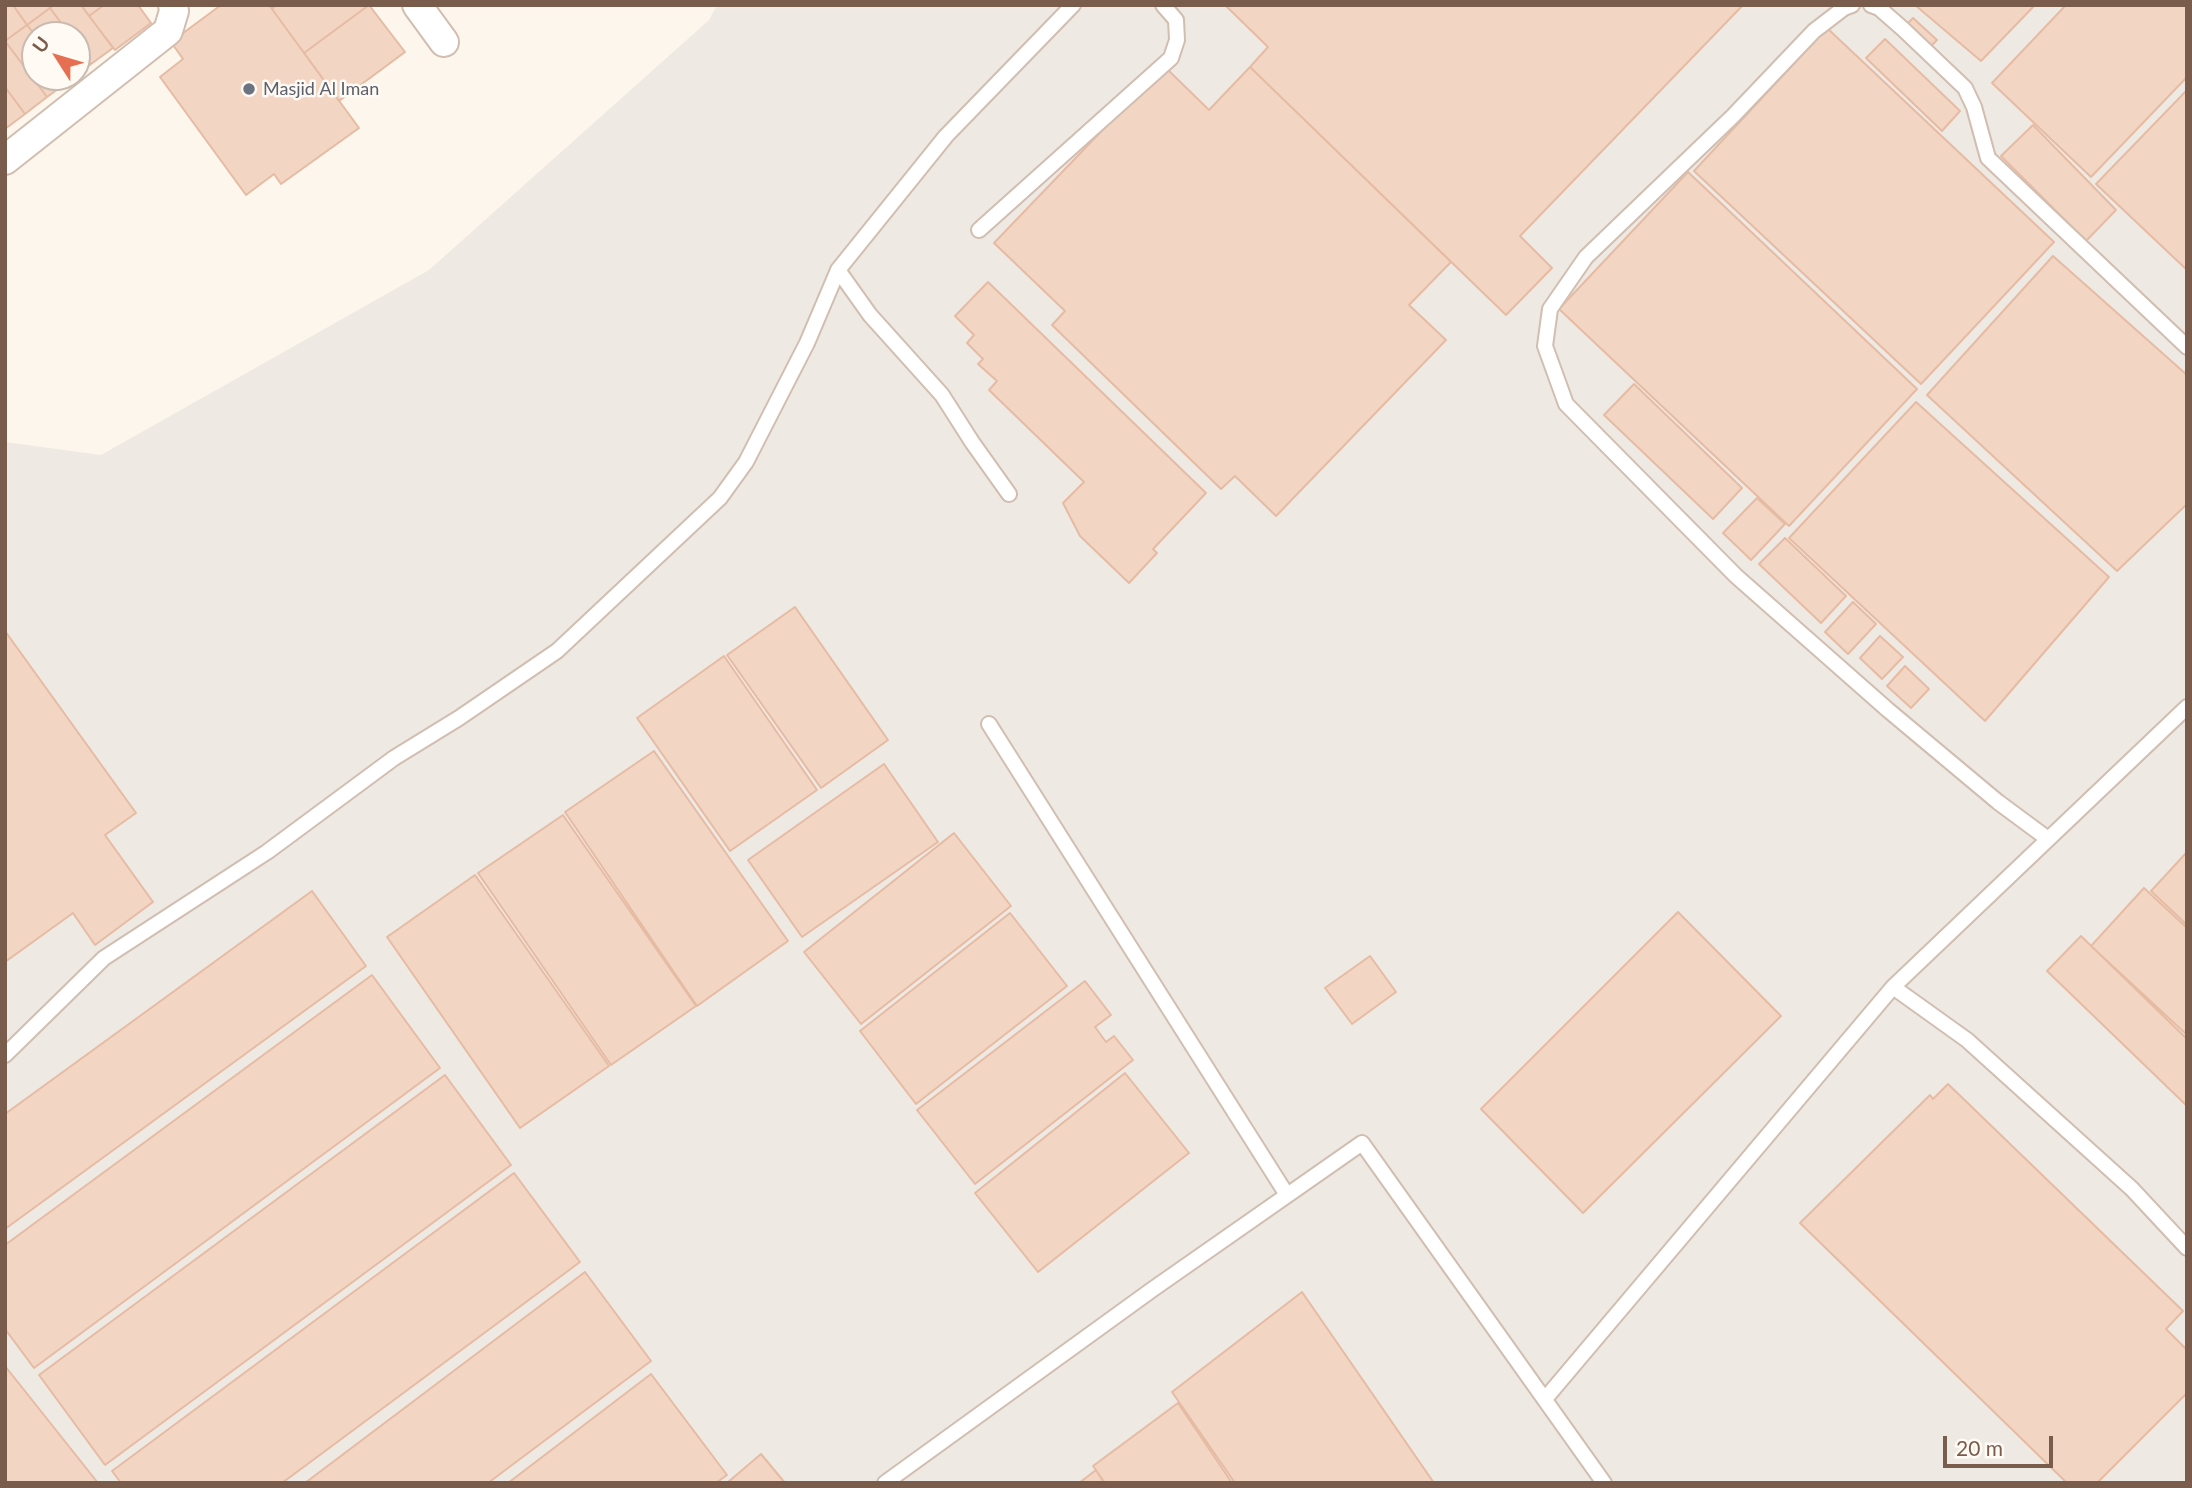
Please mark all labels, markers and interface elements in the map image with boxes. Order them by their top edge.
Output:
north arrow [21,21,91,91]
text: U [27,32,54,57]
place label: Masjid Al Iman [263,78,379,100]
marker: Masjid Al Iman [241,81,257,97]
scale bar [1947,1422,2057,1466]
text: 20 m [1956,1435,2003,1460]

